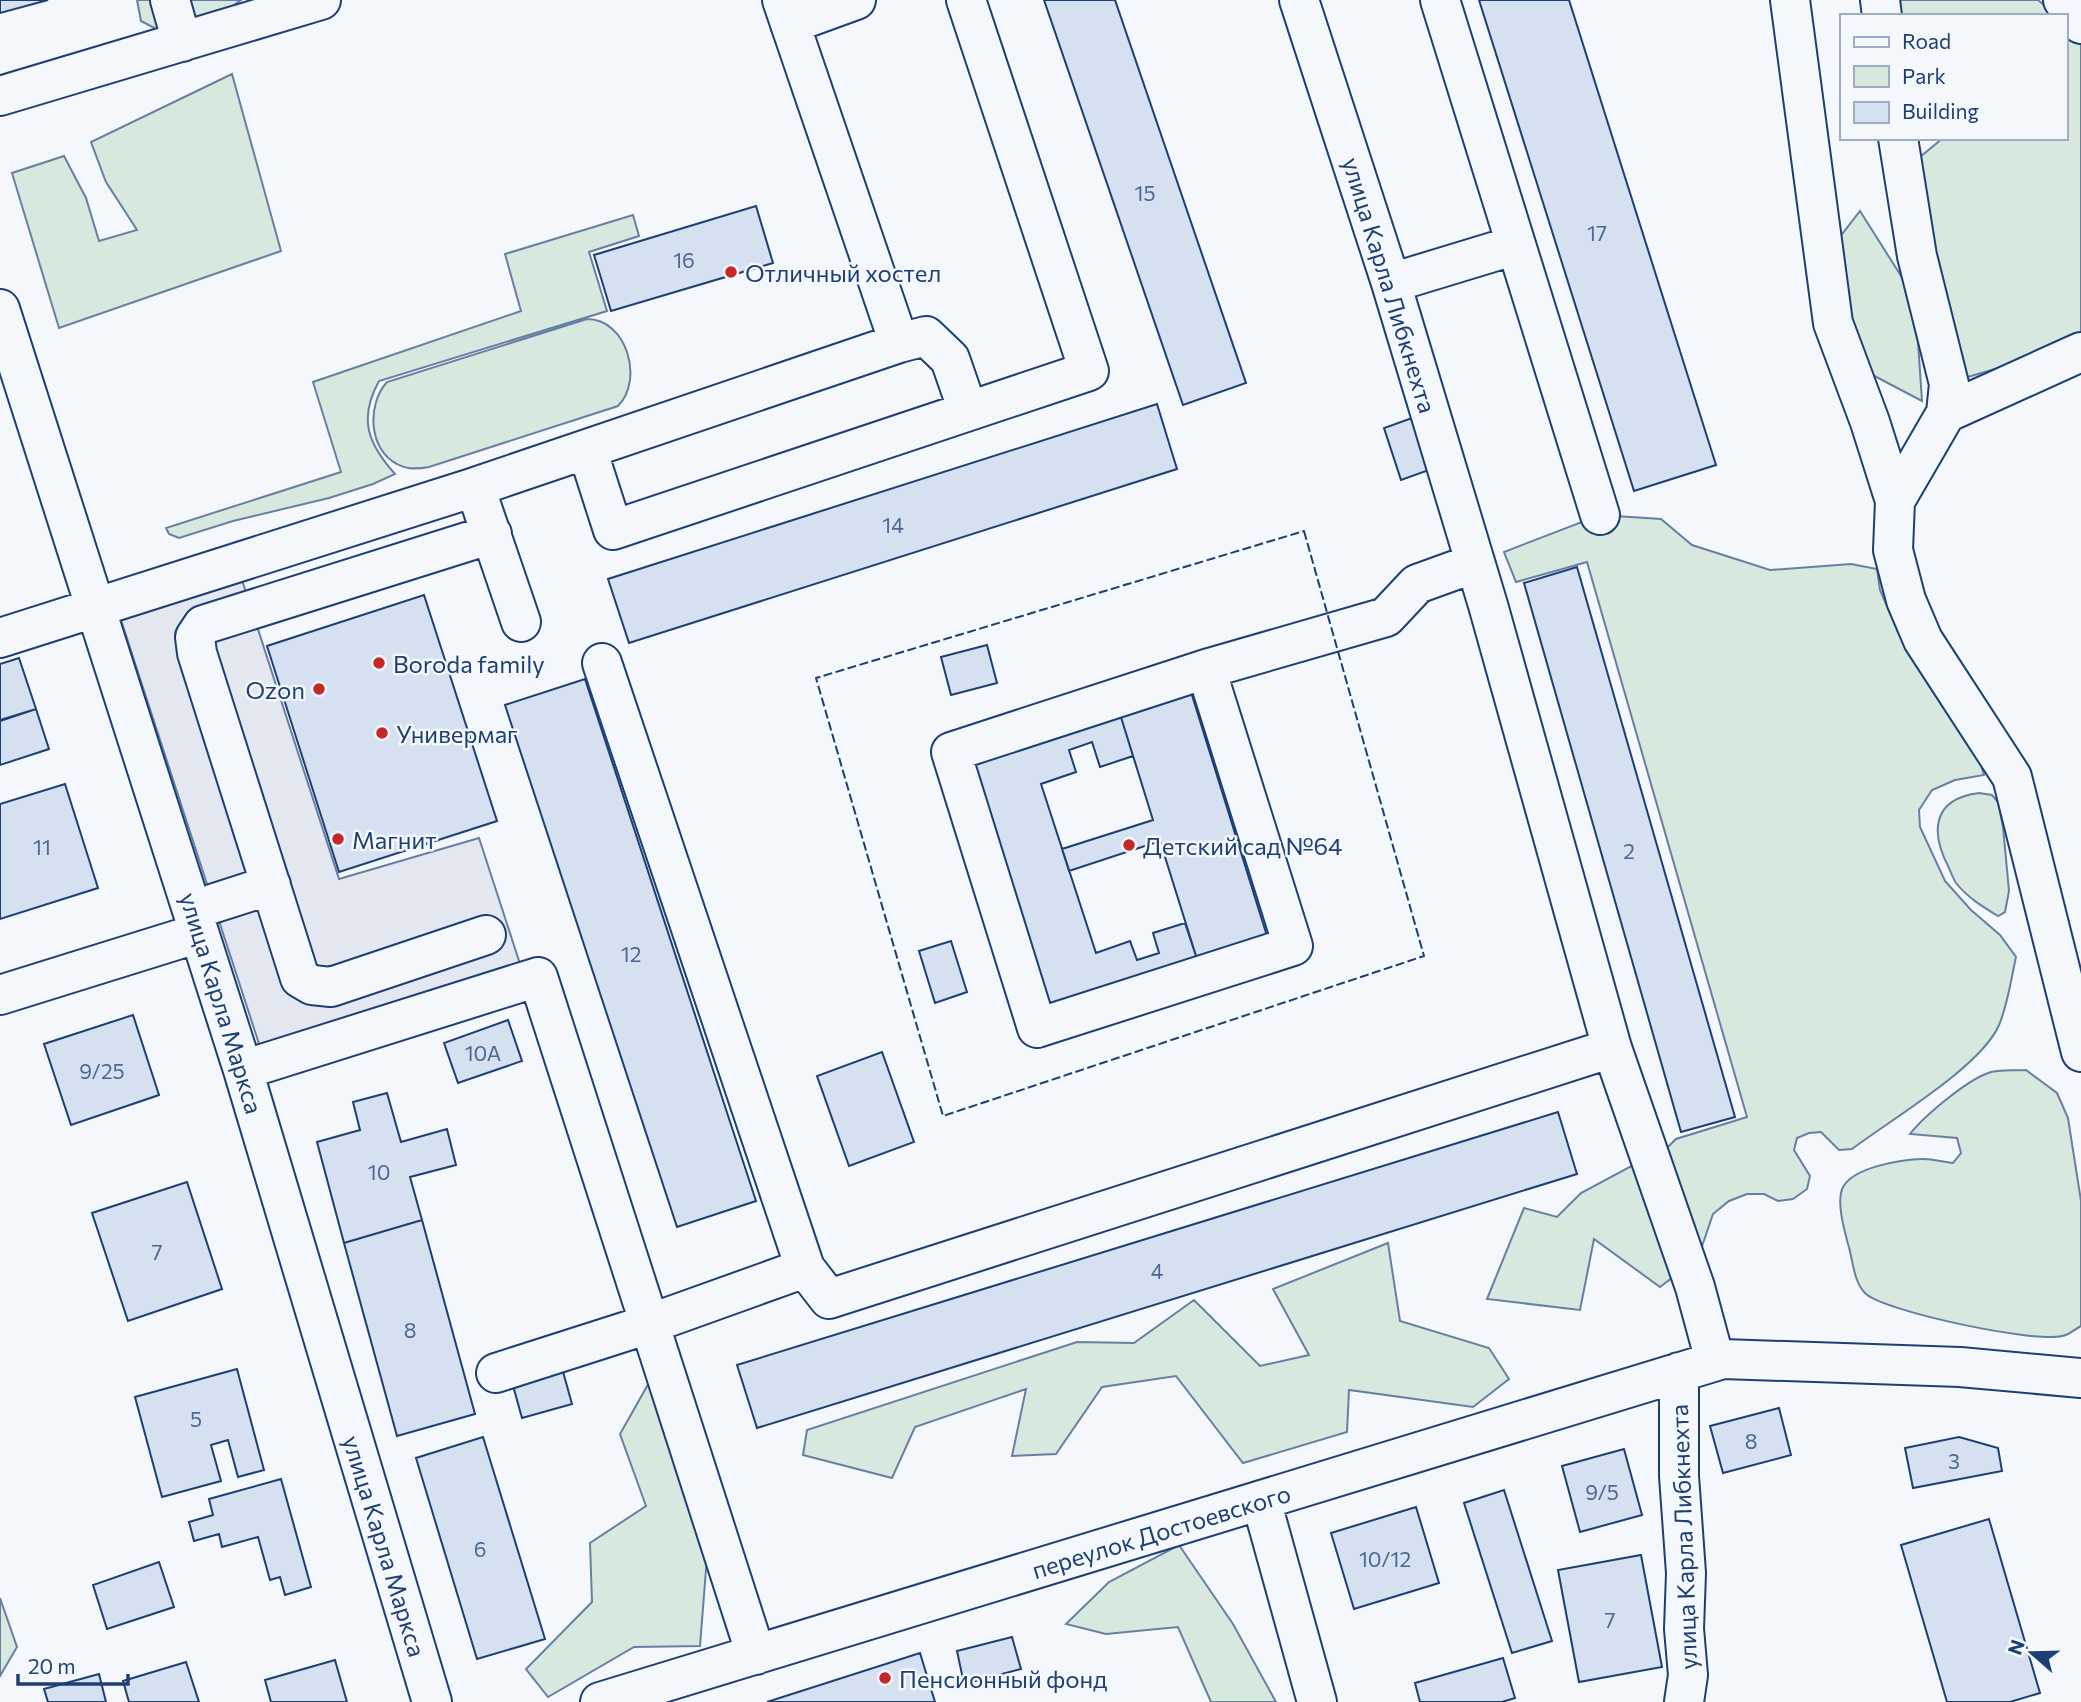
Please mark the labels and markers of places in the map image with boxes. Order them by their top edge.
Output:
place label: Отличный хостел [745,258,941,287]
marker: Отличный хостел [723,264,739,280]
place label: Boroda family [393,649,545,678]
marker: Boroda family [371,655,387,671]
place label: Ozon [245,675,305,704]
marker: Ozon [311,681,327,697]
place label: Универмаг [396,719,518,748]
marker: Универмаг [374,725,390,741]
place label: Магнит [352,825,436,854]
marker: Магнит [330,831,346,847]
place label: Детский сад №64 [1143,831,1342,860]
marker: Детский сад №64 [1121,837,1137,853]
place label: Пенсионный фонд [899,1664,1107,1693]
marker: Пенсионный фонд [877,1670,893,1686]

